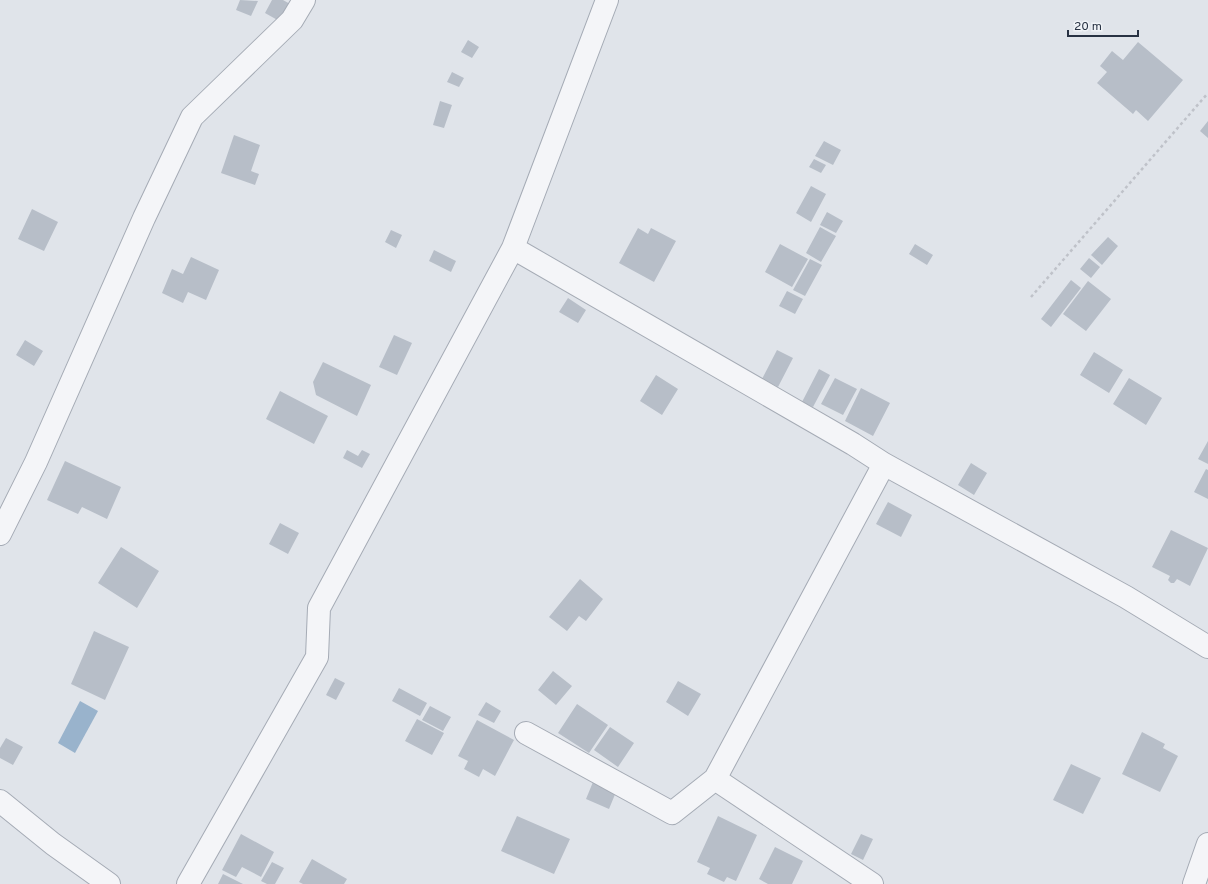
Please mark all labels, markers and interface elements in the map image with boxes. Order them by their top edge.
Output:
scale bar [1068,12,1138,38]
text: 20 m [1074,19,1102,35]

